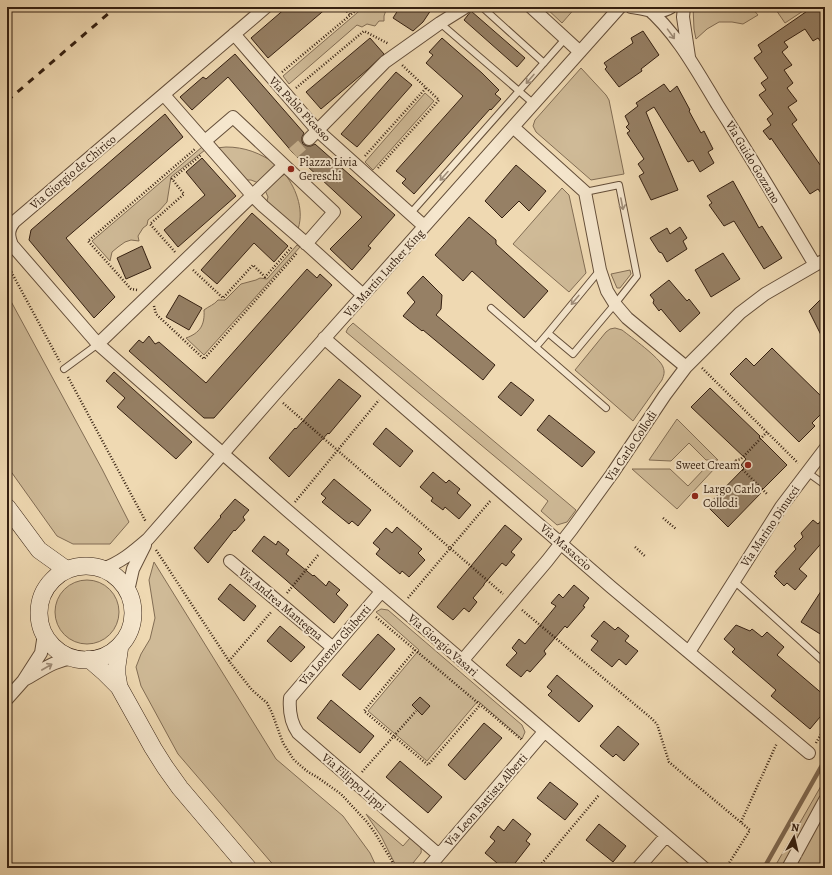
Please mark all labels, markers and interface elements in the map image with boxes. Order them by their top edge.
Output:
one-way arrow [667,28,675,39]
street label: Via Pablo Picasso [265,72,334,145]
one-way arrow [526,73,535,84]
street label: Via Guido Gozzano [722,117,784,206]
street label: Via Giorgio de Chirico [26,131,120,213]
place label: Piazza Livia Gereschi [299,154,358,184]
marker: Piazza Livia Gereschi [286,164,296,174]
one-way arrow [439,171,449,181]
one-way arrow [619,197,627,210]
street label: Via Martin Luther King [339,225,428,321]
one-way arrow [571,295,580,306]
street label: Via Carlo Collodi [601,407,661,485]
place label: Sweet Cream [676,457,740,473]
marker: Sweet Cream [743,460,753,470]
place label: Largo Carlo Collodi [703,481,760,511]
street label: Via Marino Dinucci [736,482,803,571]
marker: Largo Carlo Collodi [690,491,700,501]
street label: Via Masaccio [536,519,595,574]
street label: Via Andrea Mantegna [235,563,327,644]
street label: Via Lorenzo Ghiberti [295,601,374,689]
street label: Via Giorgio Vasari [404,609,481,680]
one-way arrow [41,662,53,670]
street label: Via Filippo Lippi [318,749,390,814]
street label: Via Leon Battista Alberti [440,750,531,851]
north arrow [774,817,814,857]
text: N [790,820,800,836]

